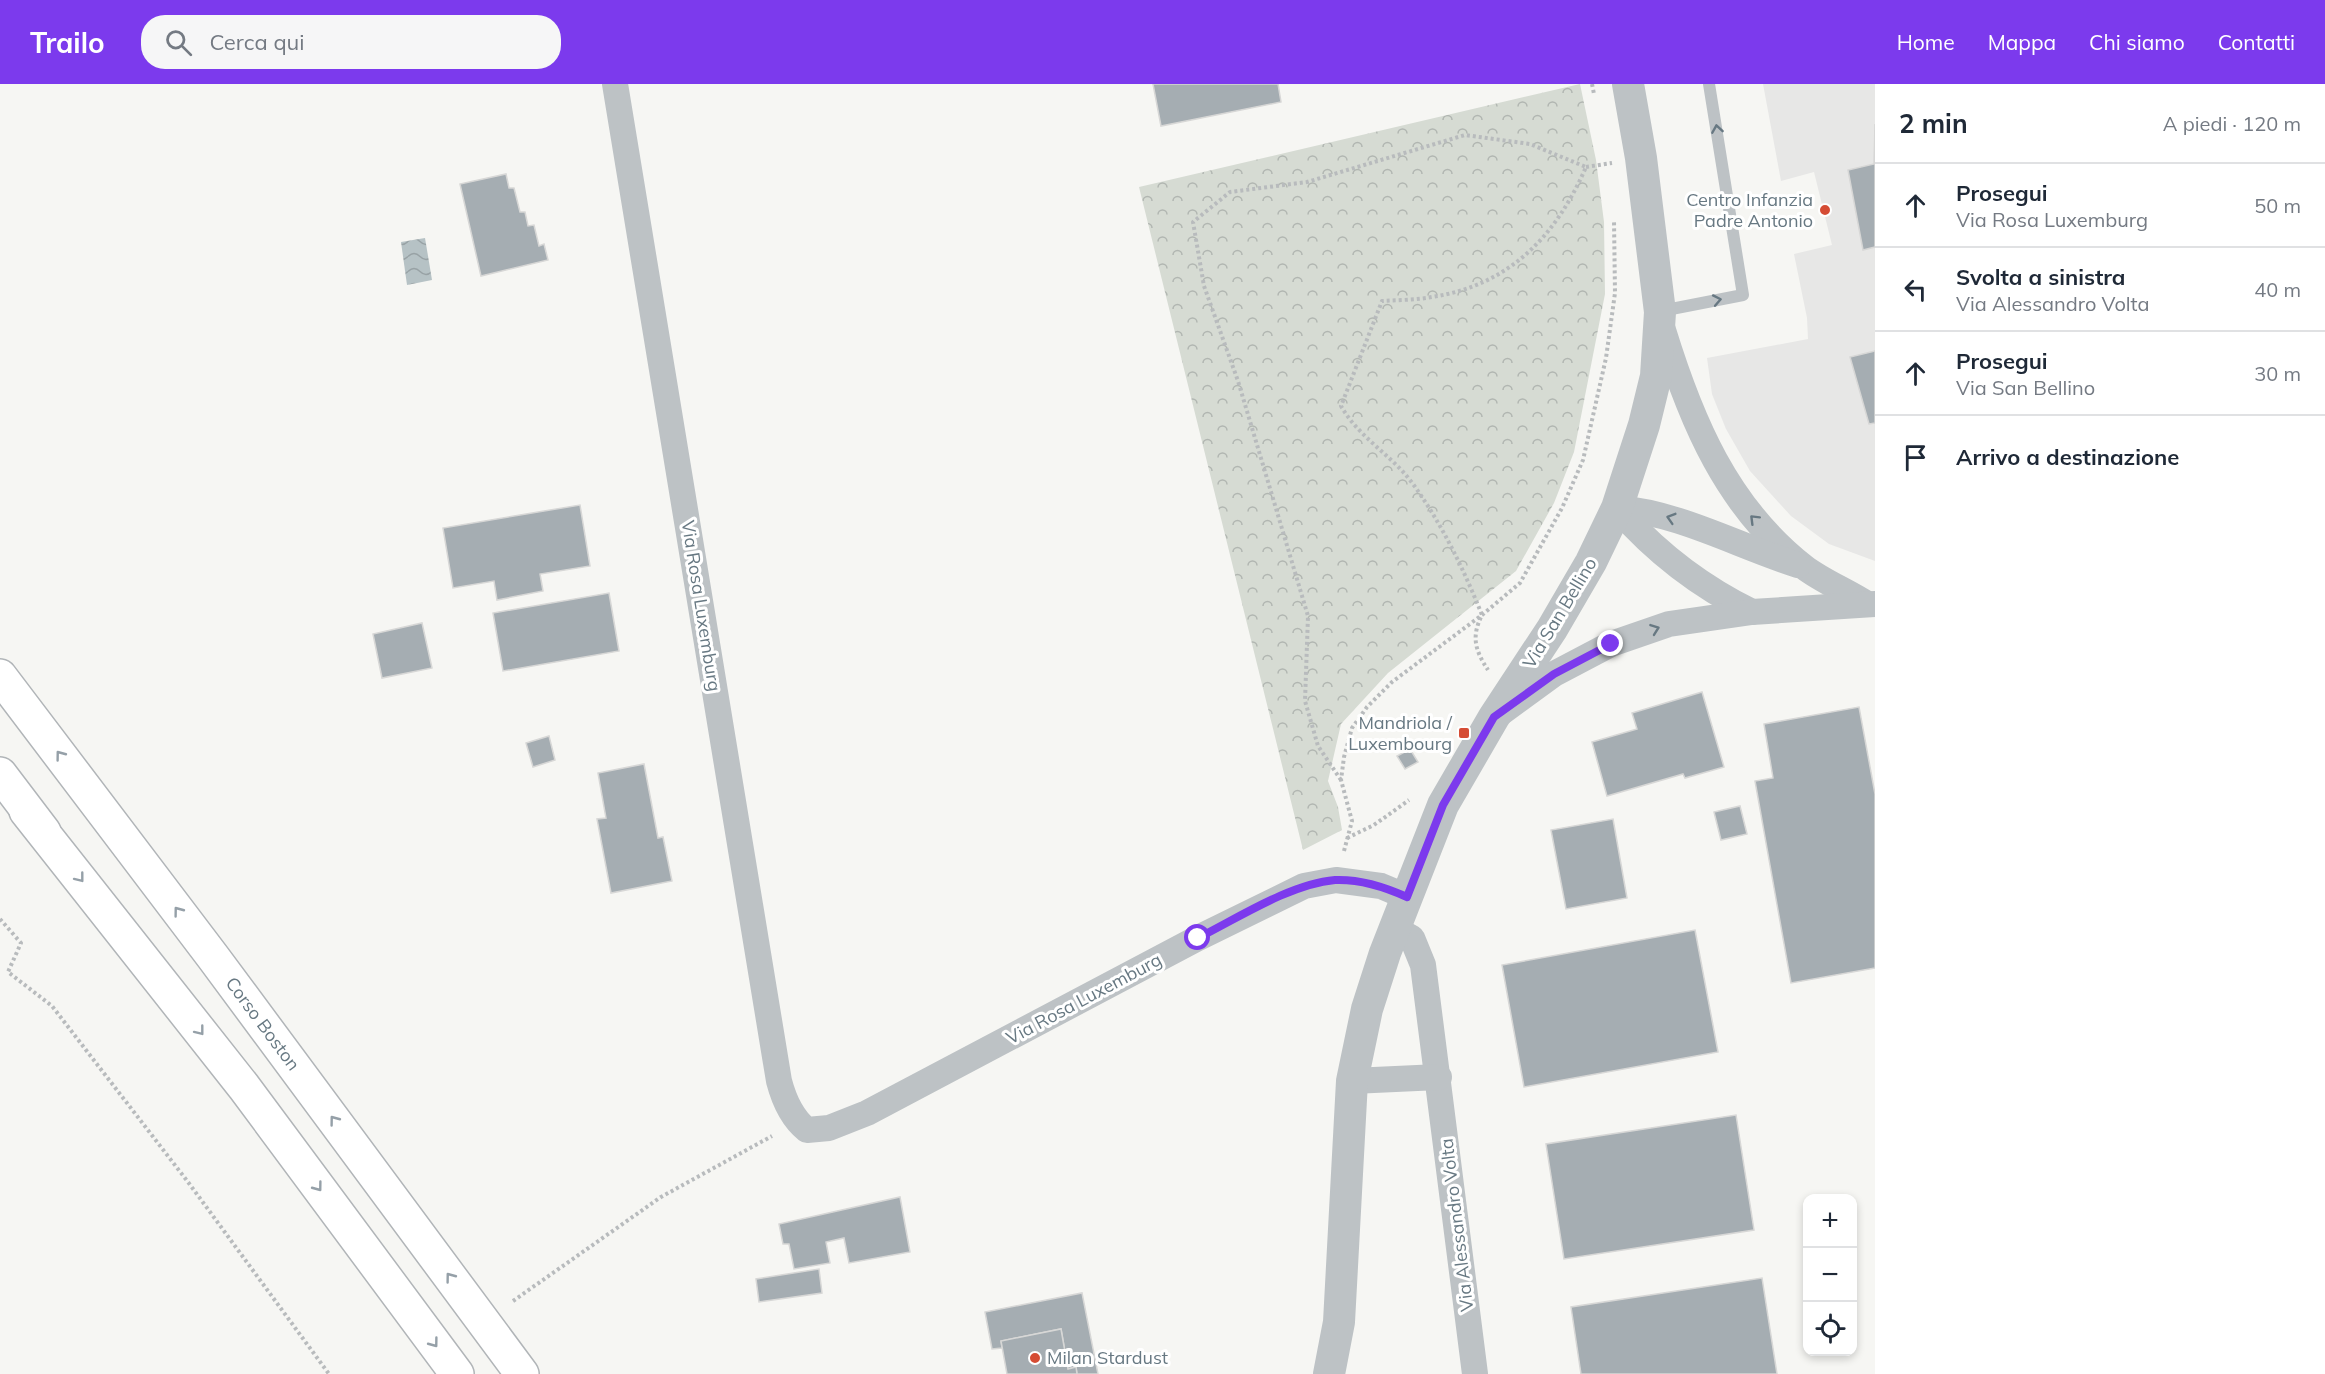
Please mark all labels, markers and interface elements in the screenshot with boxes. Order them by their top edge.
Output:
search box [141,15,561,69]
text: Trailo [30,25,105,60]
icon: search [162,26,195,59]
text: Cerca qui [210,28,305,56]
text: Home [1897,29,1955,55]
text: Mappa [1988,29,2056,55]
text: Chi siamo [2089,29,2185,55]
text: Contatti [2218,29,2295,55]
text: 2 min [1899,107,1968,140]
text: A piedi · 120 m [2163,111,2301,136]
one-way arrow [1711,124,1723,133]
text: Prosegui [1956,179,2048,207]
place label: Centro Infanzia Padre Antonio [1686,188,1813,232]
icon: ahead [1899,189,1932,222]
text: 50 m [2254,193,2301,218]
marker: Centro Infanzia Padre Antonio [1818,203,1832,217]
text: Via Rosa Luxemburg [1956,207,2148,232]
text: Svolta a sinistra [1956,263,2125,291]
icon: left [1899,273,1932,306]
text: 40 m [2254,277,2301,302]
text: Via Alessandro Volta [1956,291,2150,316]
one-way arrow [1712,294,1722,307]
text: Prosegui [1956,347,2048,375]
icon: ahead [1899,357,1932,390]
text: 30 m [2254,361,2301,386]
text: Via San Bellino [1956,375,2095,400]
icon: arrive [1899,441,1932,474]
text: Arrivo a destinazione [1956,443,2179,471]
one-way arrow [1666,513,1677,525]
one-way arrow [1750,515,1760,526]
street label: Via Rosa Luxemburg [677,519,726,693]
street label: Via San Bellino [1517,553,1602,672]
one-way arrow [1649,623,1659,636]
route end [1597,630,1623,656]
place label: Mandriola / Luxembourg [1348,711,1453,755]
marker: Mandriola / Luxembourg [1457,726,1471,740]
one-way arrow [56,751,67,762]
one-way arrow [73,871,84,882]
one-way arrow [174,906,185,917]
route start [1184,924,1210,950]
street label: Via Rosa Luxemburg [1002,948,1165,1049]
street label: Corso Boston [221,972,305,1075]
one-way arrow [193,1025,204,1036]
one-way arrow [330,1115,341,1126]
street label: Via Alessandro Volta [1434,1137,1479,1313]
one-way arrow [311,1180,322,1191]
map controls [1803,1194,1857,1356]
button: + [1803,1194,1857,1248]
button: − [1803,1248,1857,1302]
one-way arrow [446,1272,457,1283]
button: locate [1803,1302,1857,1356]
one-way arrow [427,1337,438,1348]
place label: Milan Stardust [1047,1346,1168,1369]
marker: Milan Stardust [1028,1351,1042,1365]

